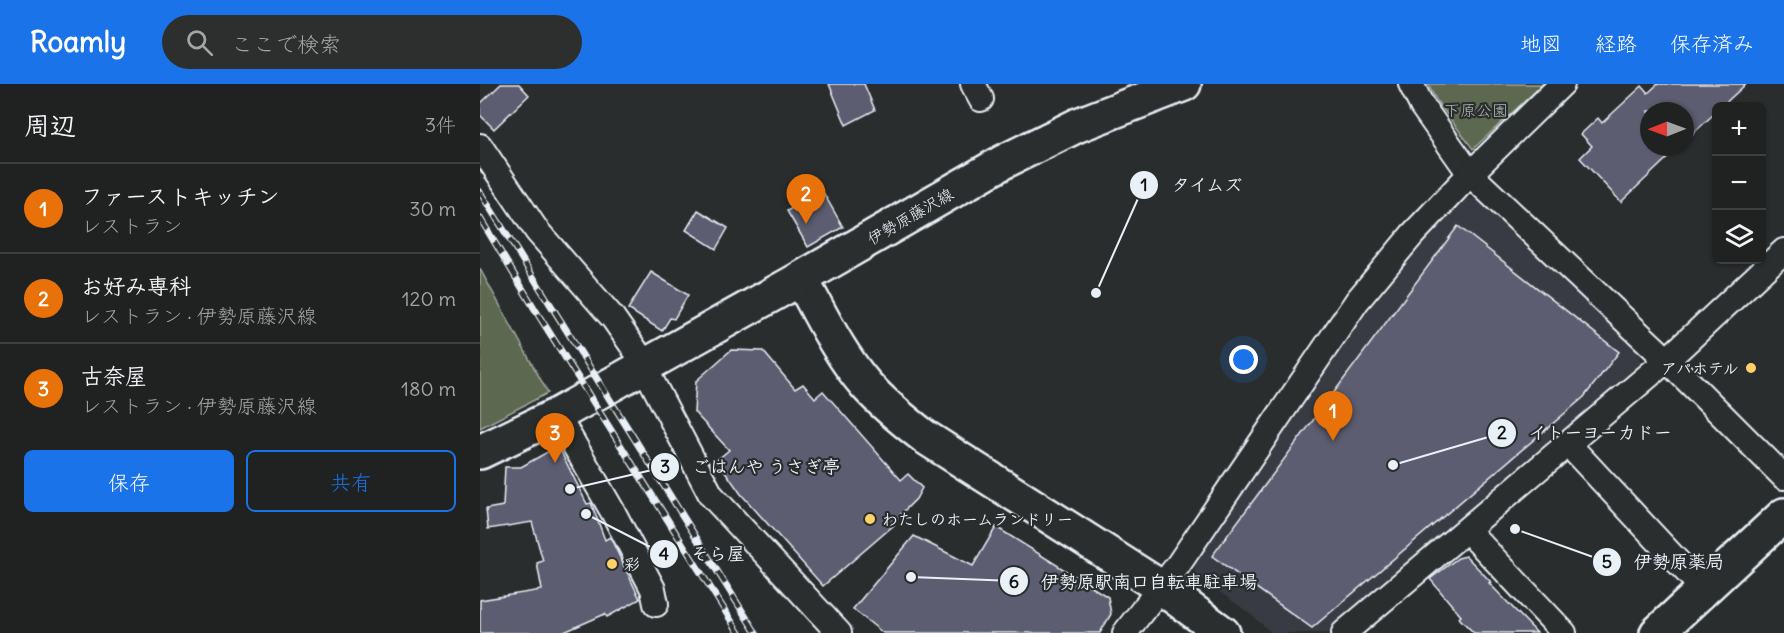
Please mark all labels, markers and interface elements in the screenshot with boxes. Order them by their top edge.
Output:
search box [162,15,582,69]
text: Roamly [30,24,126,60]
icon: search [183,26,216,59]
text: ここで検索 [231,30,341,58]
text: 地図 [1520,30,1562,57]
text: 経路 [1595,30,1637,57]
text: 保存済み [1670,30,1754,57]
park label: 下原公園 [1444,100,1508,120]
north arrow [1640,102,1694,156]
map controls [1712,102,1766,264]
button: + [1712,102,1766,156]
text: 周辺 [24,109,76,142]
text: 3件 [425,112,456,137]
button: − [1712,156,1766,210]
callout: タイムズ [1129,167,1255,203]
text: 1 [1140,173,1148,196]
text: タイムズ [1172,173,1242,196]
pin: 2 [786,174,826,224]
text: ファーストキッチン [81,182,279,210]
street label: 伊勢原藤沢線 [863,183,957,249]
text: 1 [40,196,47,221]
text: 30 m [409,196,456,221]
button: layers [1712,210,1766,264]
text: レストラン [81,213,183,238]
text: お好み専科 [81,272,191,300]
text: 2 [38,286,49,311]
text: 120 m [402,286,456,311]
text: レストラン · 伊勢原藤沢線 [81,303,317,328]
your location [1229,345,1258,374]
place label: アパホテル [1661,358,1739,378]
marker: アパホテル [1744,361,1758,375]
text: 古奈屋 [81,362,147,390]
text: 3 [38,376,49,401]
text: 180 m [401,376,456,401]
pin: 1 [1314,392,1352,441]
text: レストラン · 伊勢原藤沢線 [81,393,317,418]
pin: 3 [536,414,574,463]
callout: イトーヨーカドー [1487,415,1684,451]
text: 2 [1497,421,1507,444]
text: イトーヨーカドー [1528,421,1672,444]
callout: ごはんや うさぎ亭 [650,449,852,485]
button: 保存 [24,450,234,512]
button: 共有 [246,450,456,512]
text: 3 [660,455,670,478]
text: ごはんや うさぎ亭 [692,455,840,478]
place label: わたしのホームランドリー [882,509,1073,529]
marker: わたしのホームランドリー [863,512,877,526]
callout: そら屋 [649,536,757,572]
text: 4 [659,542,670,565]
text: そら屋 [691,542,745,565]
callout: 伊勢原薬局 [1592,544,1736,580]
text: 5 [1602,550,1612,573]
text: 伊勢原薬局 [1634,550,1724,573]
place label: 彩 [624,554,640,574]
marker: 彩 [605,557,619,571]
callout: 伊勢原駅南口自転車駐車場 [999,563,1269,599]
text: 6 [1009,570,1019,593]
text: 伊勢原駅南口自転車駐車場 [1041,570,1257,593]

